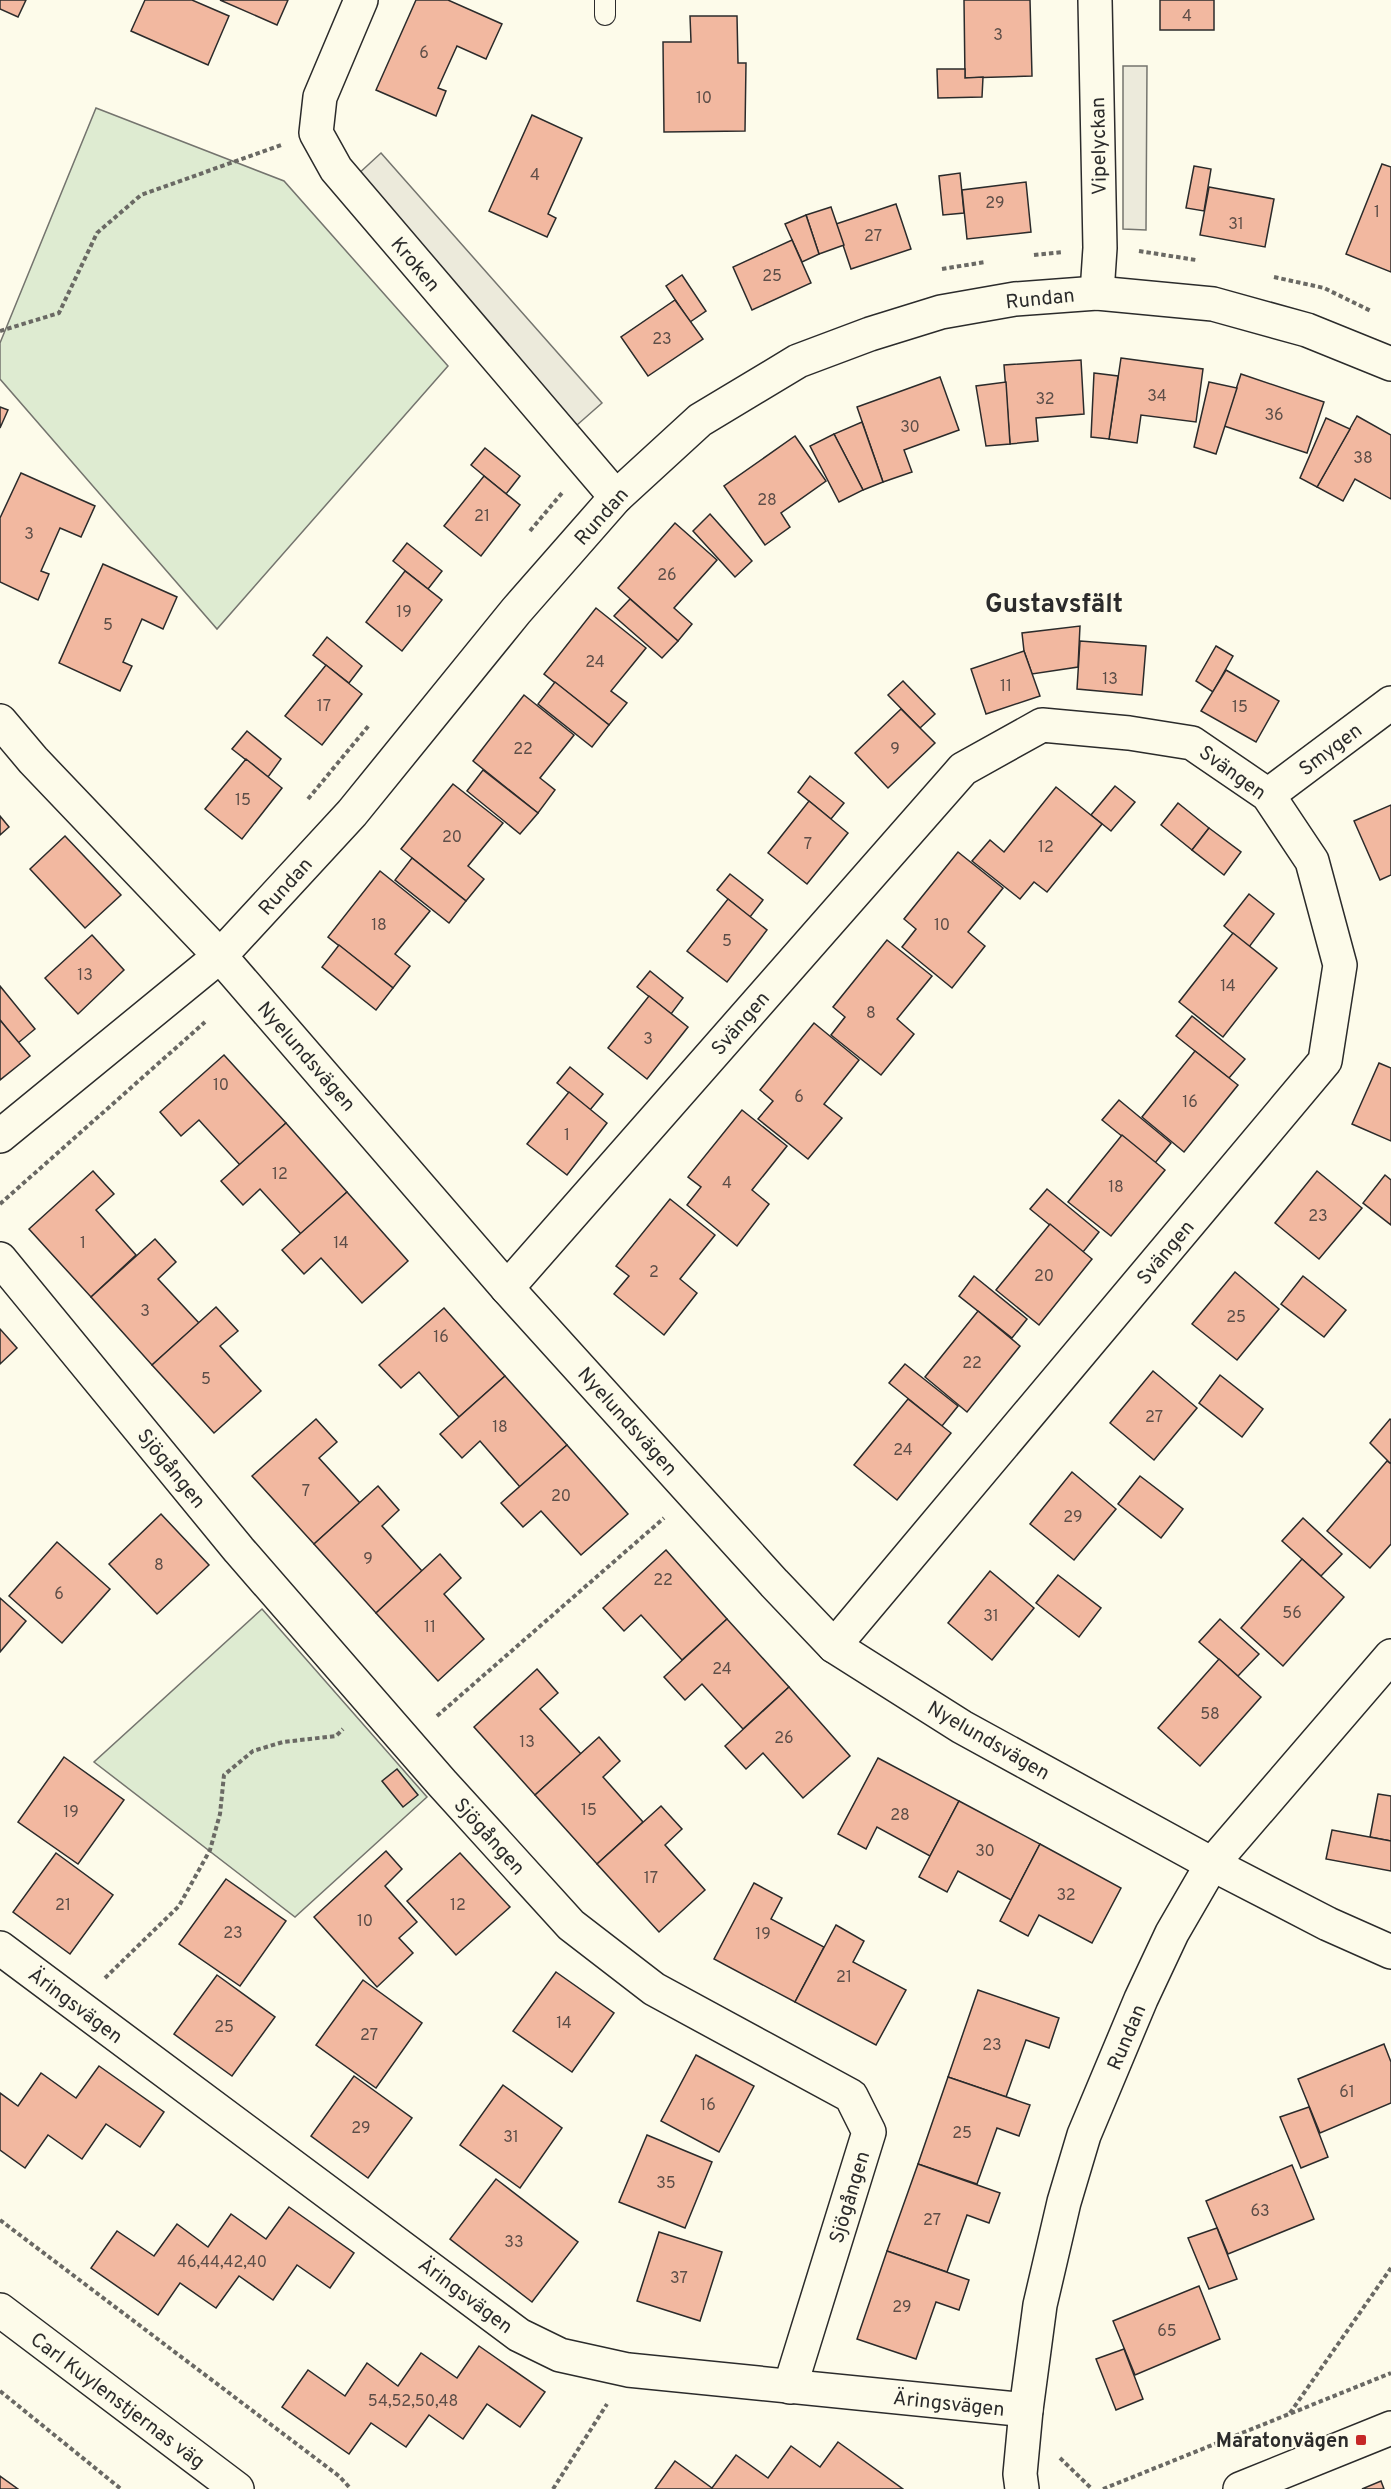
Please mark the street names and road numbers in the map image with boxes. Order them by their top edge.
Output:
street label: Vipelyckan [1086,97,1114,195]
street label: Kroken [384,232,445,298]
street label: Rundan [1004,283,1076,317]
street label: Rundan [570,483,635,552]
street label: Smygen [1294,718,1368,783]
street label: Svängen [1193,741,1271,807]
street label: Rundan [254,853,319,922]
street label: Svängen [706,987,777,1062]
street label: Nyelundsvägen [251,997,360,1118]
street label: Svängen [1132,1215,1201,1291]
street label: Nyelundsvägen [571,1363,682,1482]
street label: Sjögången [130,1424,211,1514]
street label: Nyelundsvägen [922,1696,1054,1787]
street label: Sjögången [447,1793,530,1881]
street label: Äringsvägen [22,1962,128,2051]
street label: Rundan [1102,2001,1153,2075]
street label: Sjögången [825,2148,877,2247]
street label: Äringsvägen [412,2252,518,2341]
street label: Carl Kuylenstjernas väg [24,2327,209,2476]
street label: Äringsvägen [892,2385,1006,2424]

